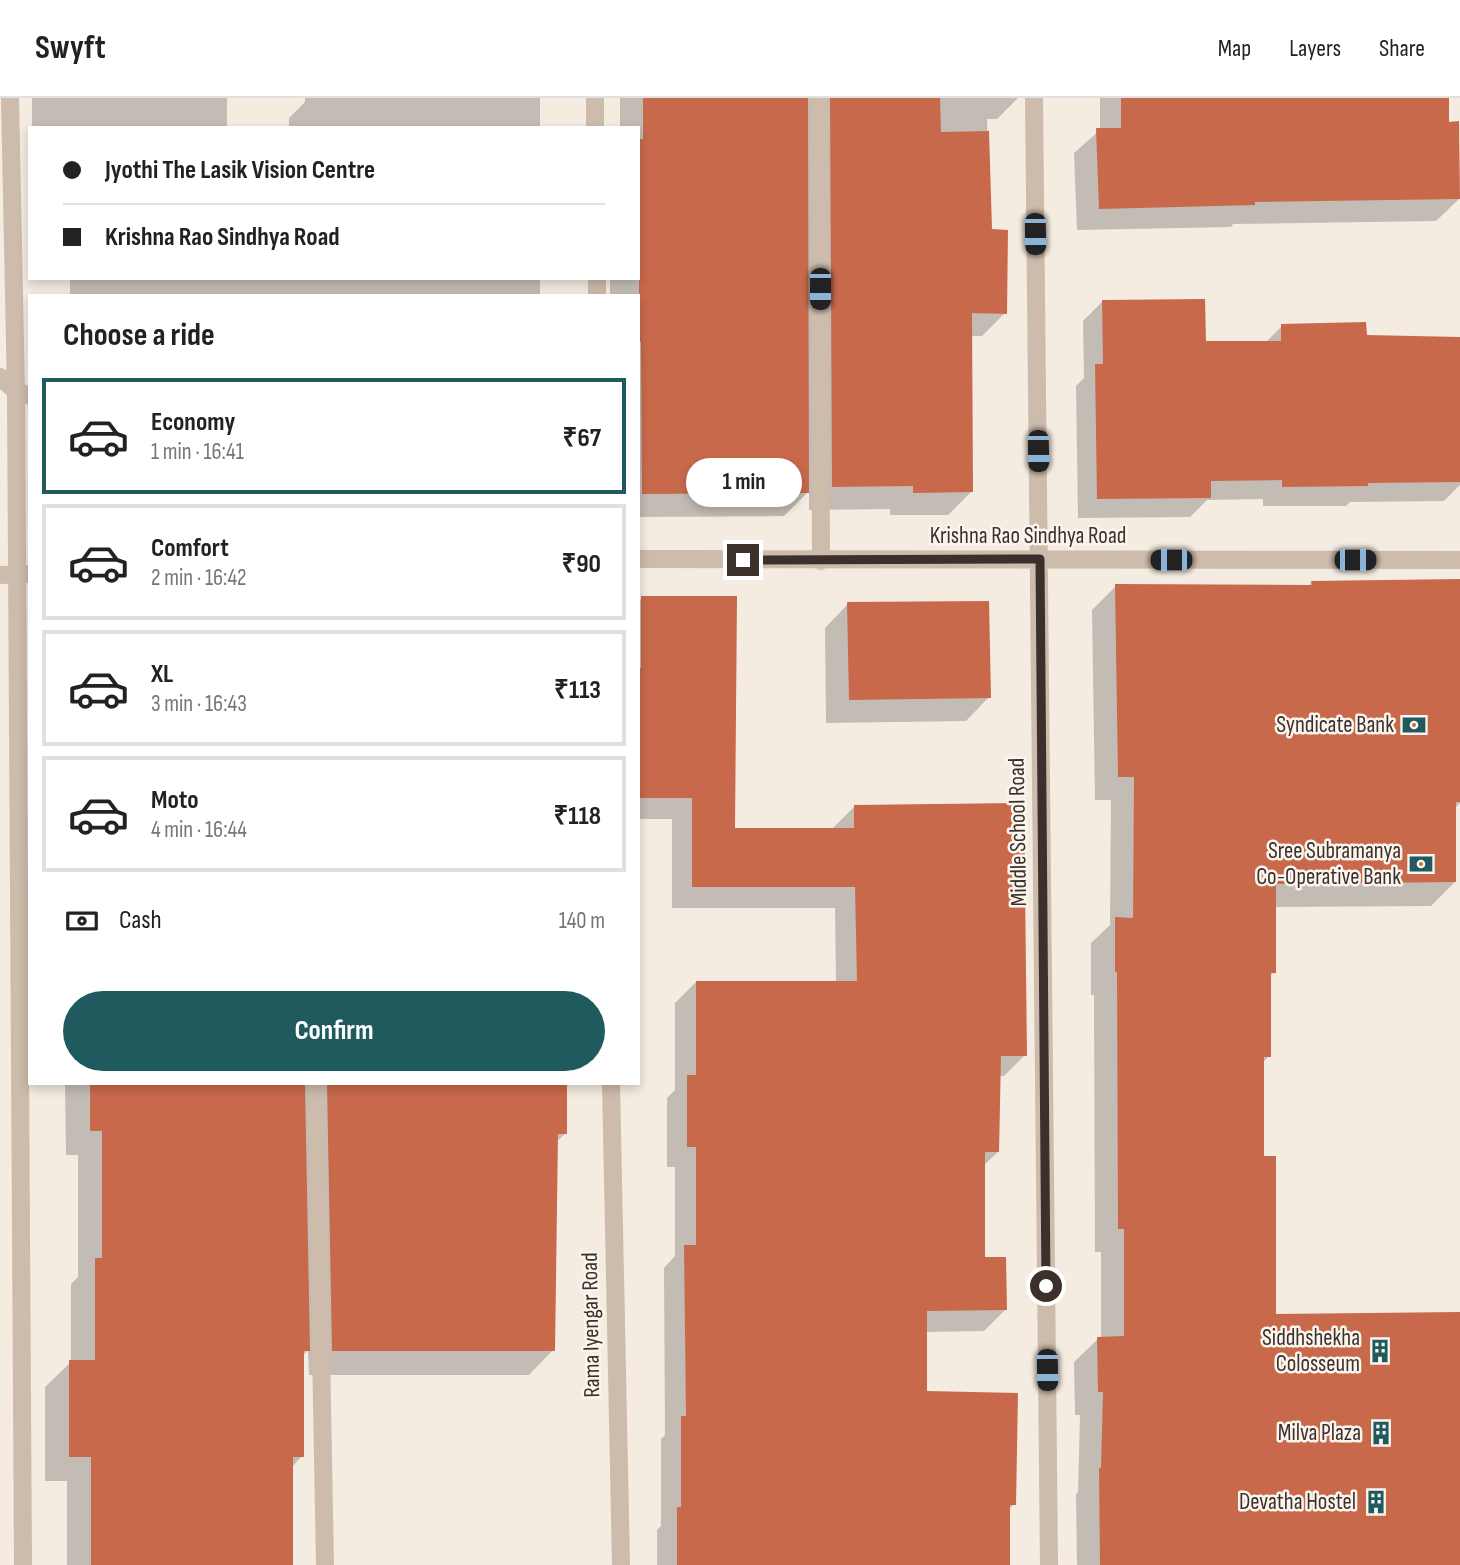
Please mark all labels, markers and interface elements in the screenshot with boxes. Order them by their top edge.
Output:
text: Swyft [35,28,106,68]
text: Map [1218,34,1251,63]
text: Layers [1289,34,1341,63]
text: Share [1379,34,1425,63]
text: Jyothi The Lasik Vision Centre [105,155,375,186]
car [1025,213,1046,255]
text: Krishna Rao Sindhya Road [105,222,340,253]
car [810,268,831,310]
text: Choose a ride [63,316,215,355]
icon: car [67,405,130,468]
text: Economy [151,407,235,438]
text: ₹67 [563,423,601,454]
car [1028,430,1049,472]
text: 1 min · 16:41 [151,438,244,466]
callout: 1 min [685,458,801,508]
text: 1 min [723,468,765,496]
street label: Krishna Rao Sindhya Road [930,522,1126,550]
icon: car [67,531,130,594]
text: Comfort [151,533,229,564]
route end [727,544,759,576]
text: ₹90 [561,549,601,580]
car [1151,550,1193,571]
car [1335,550,1377,571]
text: 2 min · 16:42 [151,564,247,592]
icon: car [67,657,130,720]
text: XL [151,659,173,690]
text: ₹113 [554,675,601,706]
text: 3 min · 16:43 [151,690,247,718]
place label: Syndicate Bank [1276,711,1394,739]
bank icon: Syndicate Bank [1400,711,1428,739]
street label: Middle School Road [1003,757,1033,907]
icon: car [67,783,130,846]
text: Moto [151,785,199,816]
text: ₹118 [553,801,601,832]
text: 4 min · 16:44 [151,816,247,844]
place label: Sree Subramanya Co-Operative Bank [1256,837,1401,891]
bank icon: Sree Subramanya Co-Operative Bank [1407,850,1435,878]
icon: cash [63,902,101,940]
text: Cash [119,905,162,936]
text: 140 m [559,907,605,935]
button: Confirm [63,991,605,1071]
street label: Rama Iyengar Road [576,1252,606,1398]
route start [1030,1270,1062,1302]
place label: Siddhshekha Colosseum [1262,1324,1360,1378]
building icon: Siddhshekha Colosseum [1366,1337,1394,1365]
car [1037,1349,1058,1391]
place label: Milva Plaza [1278,1419,1361,1447]
building icon: Milva Plaza [1367,1419,1395,1447]
place label: Devatha Hostel [1239,1488,1356,1516]
building icon: Devatha Hostel [1362,1488,1390,1516]

